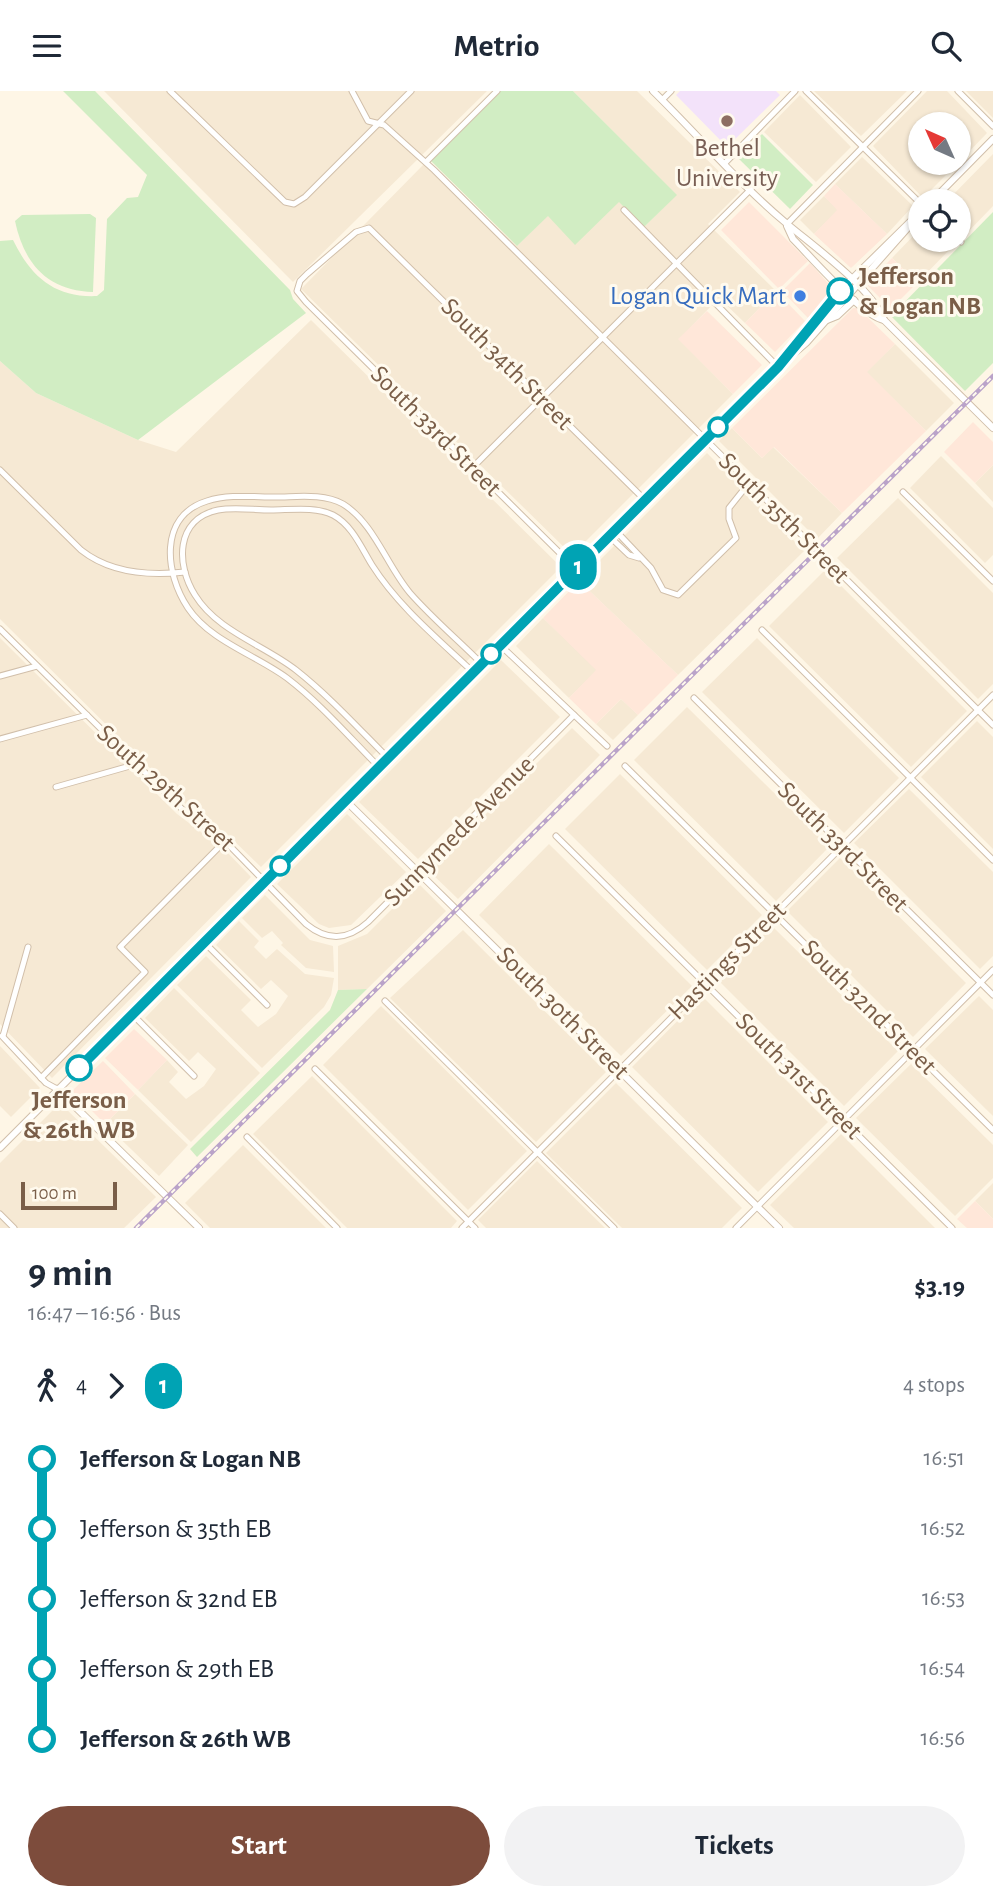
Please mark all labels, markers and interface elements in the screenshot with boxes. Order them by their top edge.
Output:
icon: menu [28,27,66,65]
icon: search [927,27,965,65]
text: Metrio [453,30,540,62]
north arrow [908,112,971,175]
map controls [908,112,971,252]
marker: Bethel University [719,113,735,129]
place label: Bethel University [676,135,778,191]
button: locate [908,189,971,252]
place label: Jefferson & Logan NB [859,263,981,319]
marker: Jefferson & Logan NB [827,278,853,304]
place label: Logan Quick Mart [610,283,786,309]
marker: Logan Quick Mart [792,288,808,304]
street label: South 34th Street [436,293,578,435]
street label: South 33rd Street [366,361,506,501]
unlabelled marker [708,417,728,437]
street label: South 35th Street [714,448,854,588]
line badge: 1 [555,544,601,590]
text: 1 [574,555,582,579]
unlabelled marker [481,644,501,664]
street label: South 29th Street [92,720,240,856]
street label: Sunnymede Avenue [379,751,539,911]
street label: South 33rd Street [773,777,913,917]
unlabelled marker [270,856,290,876]
street label: Hastings Street [663,897,791,1025]
street label: South 32nd Street [797,935,941,1079]
street label: South 30th Street [492,942,634,1084]
street label: South 31st Street [731,1008,867,1144]
marker: Jefferson & 26th WB [66,1055,92,1081]
place label: Jefferson & 26th WB [23,1087,135,1143]
scale bar [21,1179,117,1211]
text: 100 m [32,1184,77,1203]
text: 9 min [28,1255,113,1293]
text: $3.19 [914,1274,965,1300]
text: 16:47 – 16:56 · Bus [28,1302,181,1325]
icon: walk [28,1367,66,1405]
icon: forward [97,1367,135,1405]
text: 4 [76,1374,87,1397]
text: 1 [159,1374,168,1398]
text: 4 stops [903,1374,965,1397]
text: Jefferson & Logan NB [80,1446,301,1472]
text: 16:51 [923,1447,965,1470]
text: Jefferson & 35th EB [80,1516,272,1542]
text: 16:52 [921,1517,965,1540]
text: Jefferson & 32nd EB [80,1586,278,1612]
text: 16:53 [922,1587,965,1610]
text: Jefferson & 29th EB [80,1656,274,1682]
text: 16:54 [920,1657,965,1680]
text: Jefferson & 26th WB [80,1726,291,1752]
text: 16:56 [921,1727,965,1750]
button: Start [28,1806,490,1886]
button: Tickets [504,1806,965,1886]

